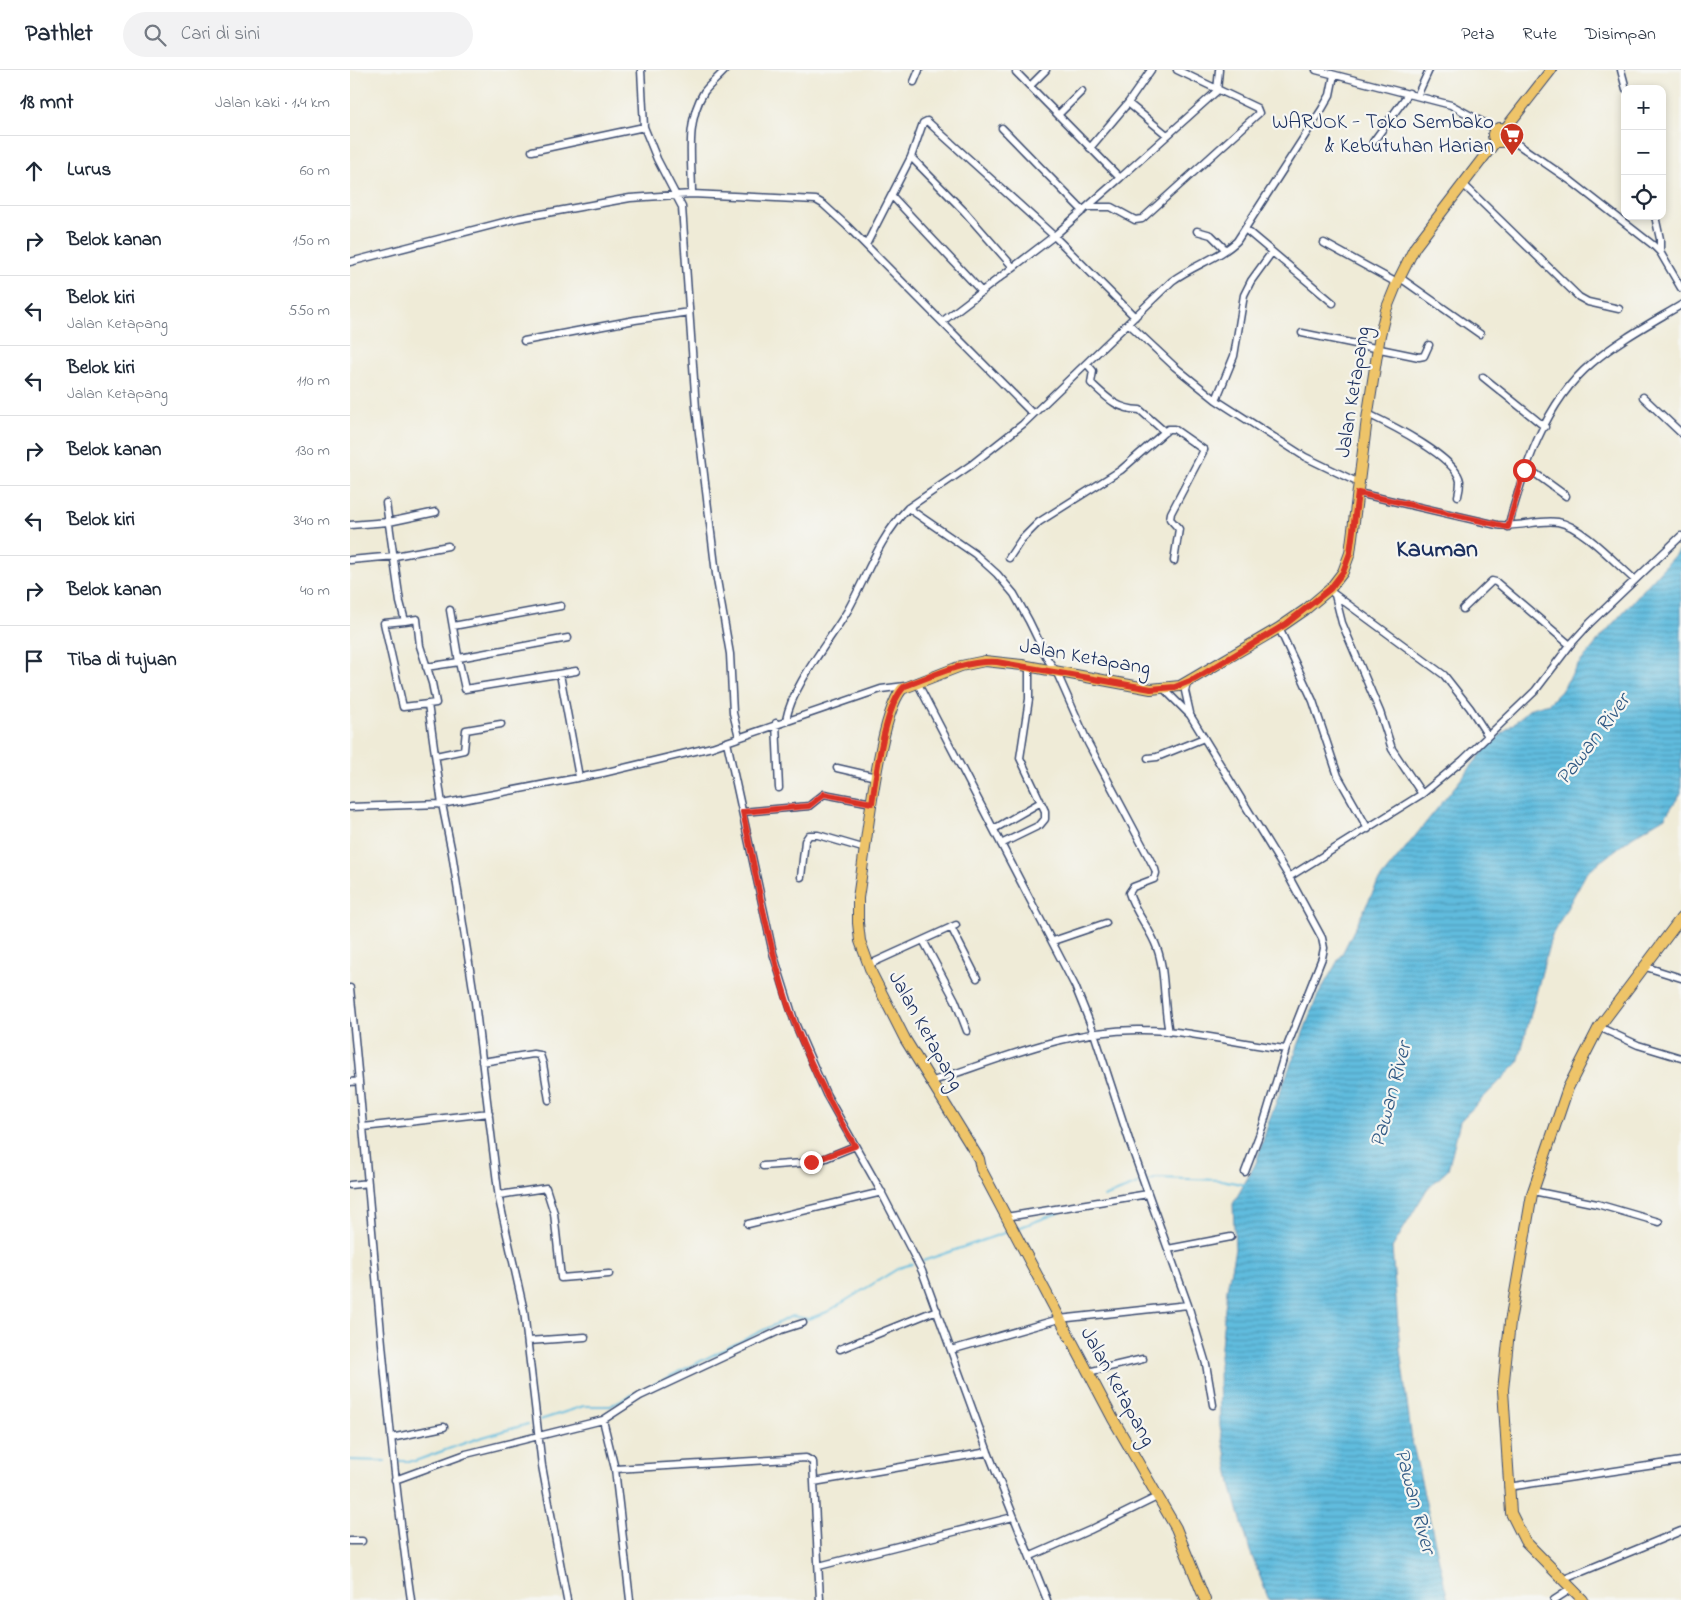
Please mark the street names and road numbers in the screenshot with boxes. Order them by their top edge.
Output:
street label: Jalan Ketapang [1329,324,1381,460]
street label: Jalan Ketapang [1017,632,1153,686]
street label: Jalan Ketapang [878,966,970,1097]
street label: Jalan Ketapang [1070,1322,1162,1453]

